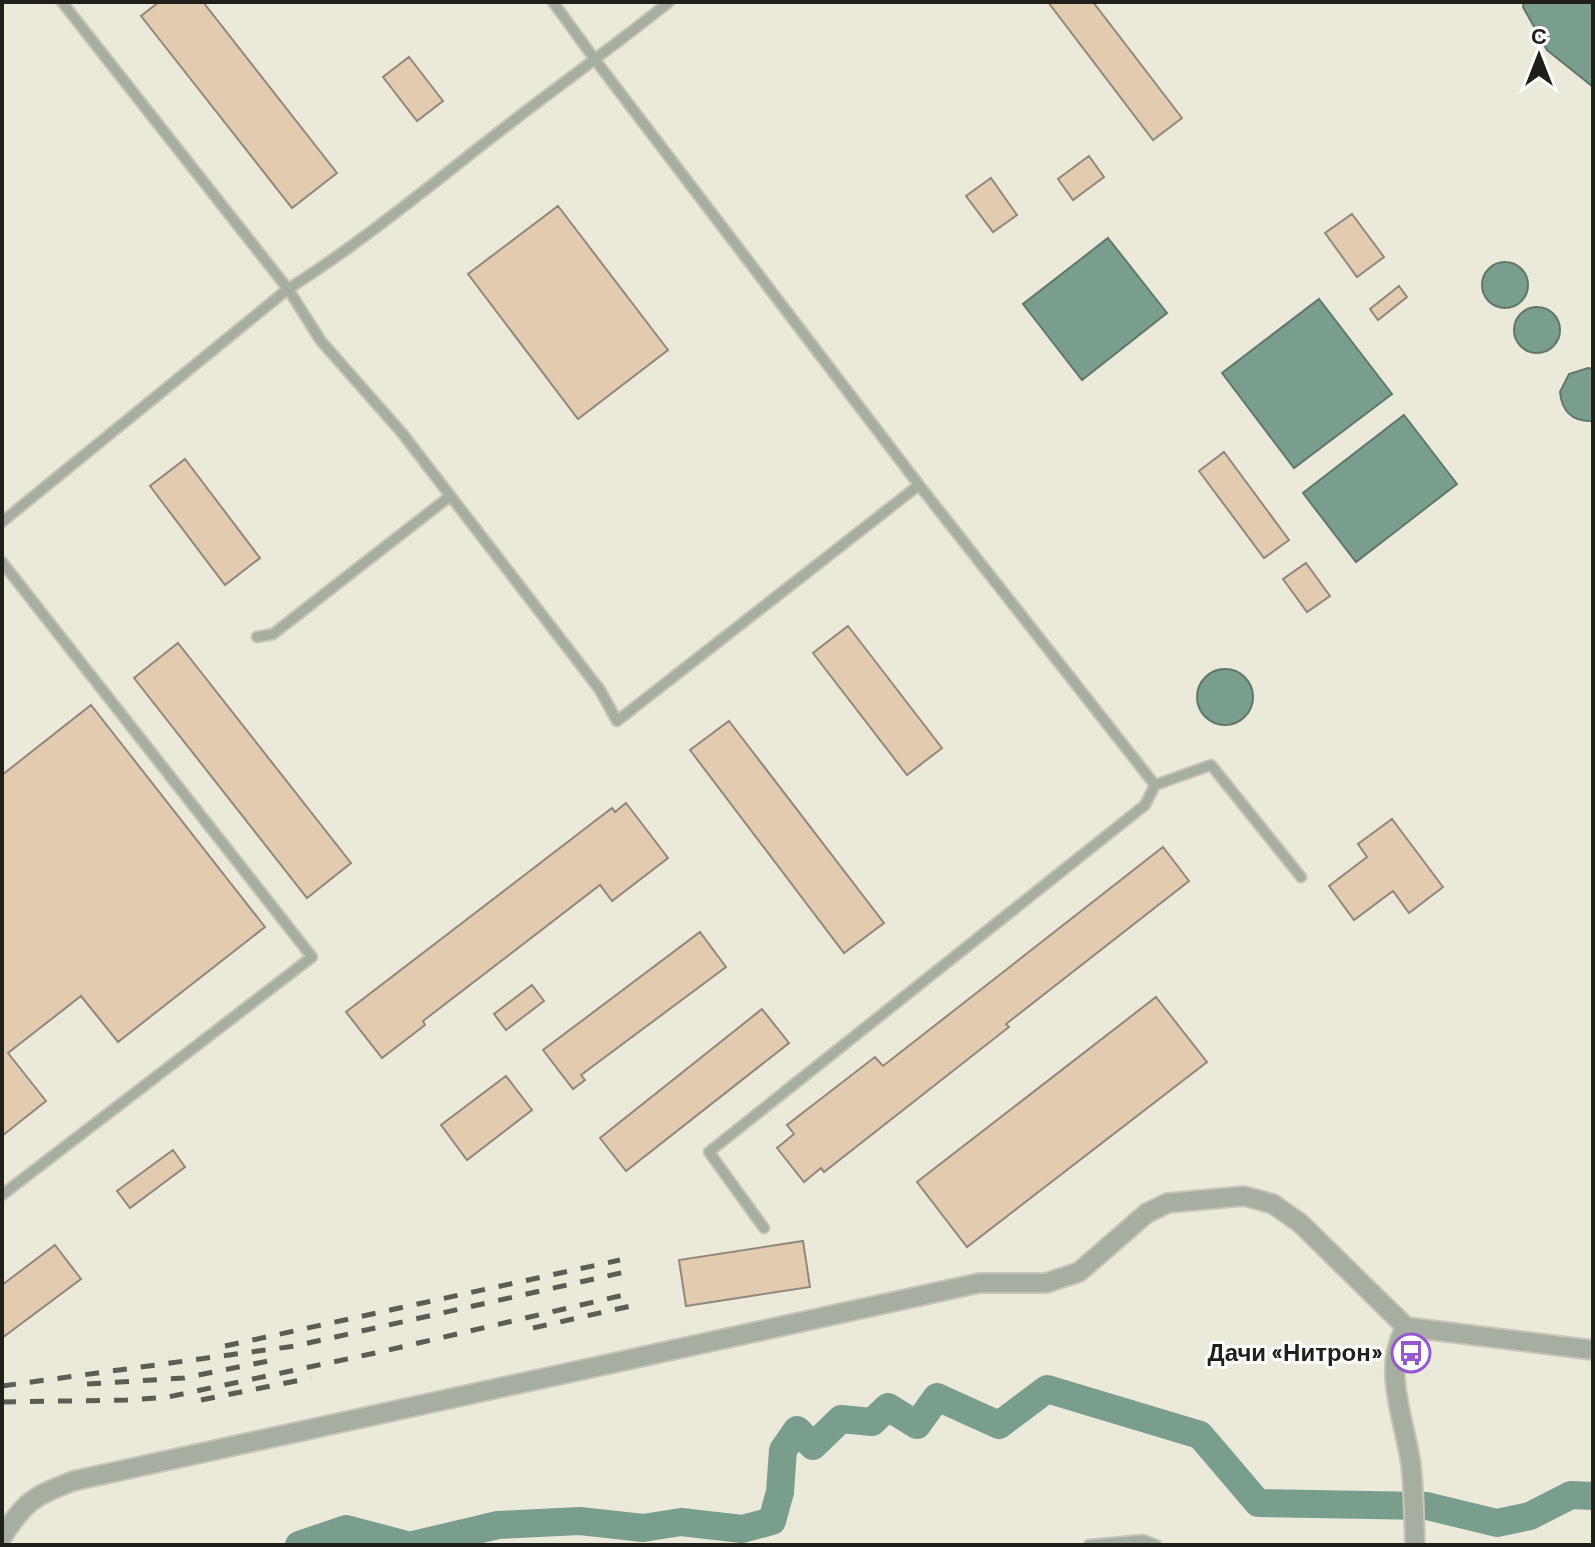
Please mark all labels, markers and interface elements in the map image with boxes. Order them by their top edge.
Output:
north arrow [1499,16,1579,96]
text: С [1531,22,1547,48]
bus stop icon: Дачи «Нитрон» [1390,1332,1432,1374]
place label: Дачи «Нитрон» [1208,1337,1383,1366]

